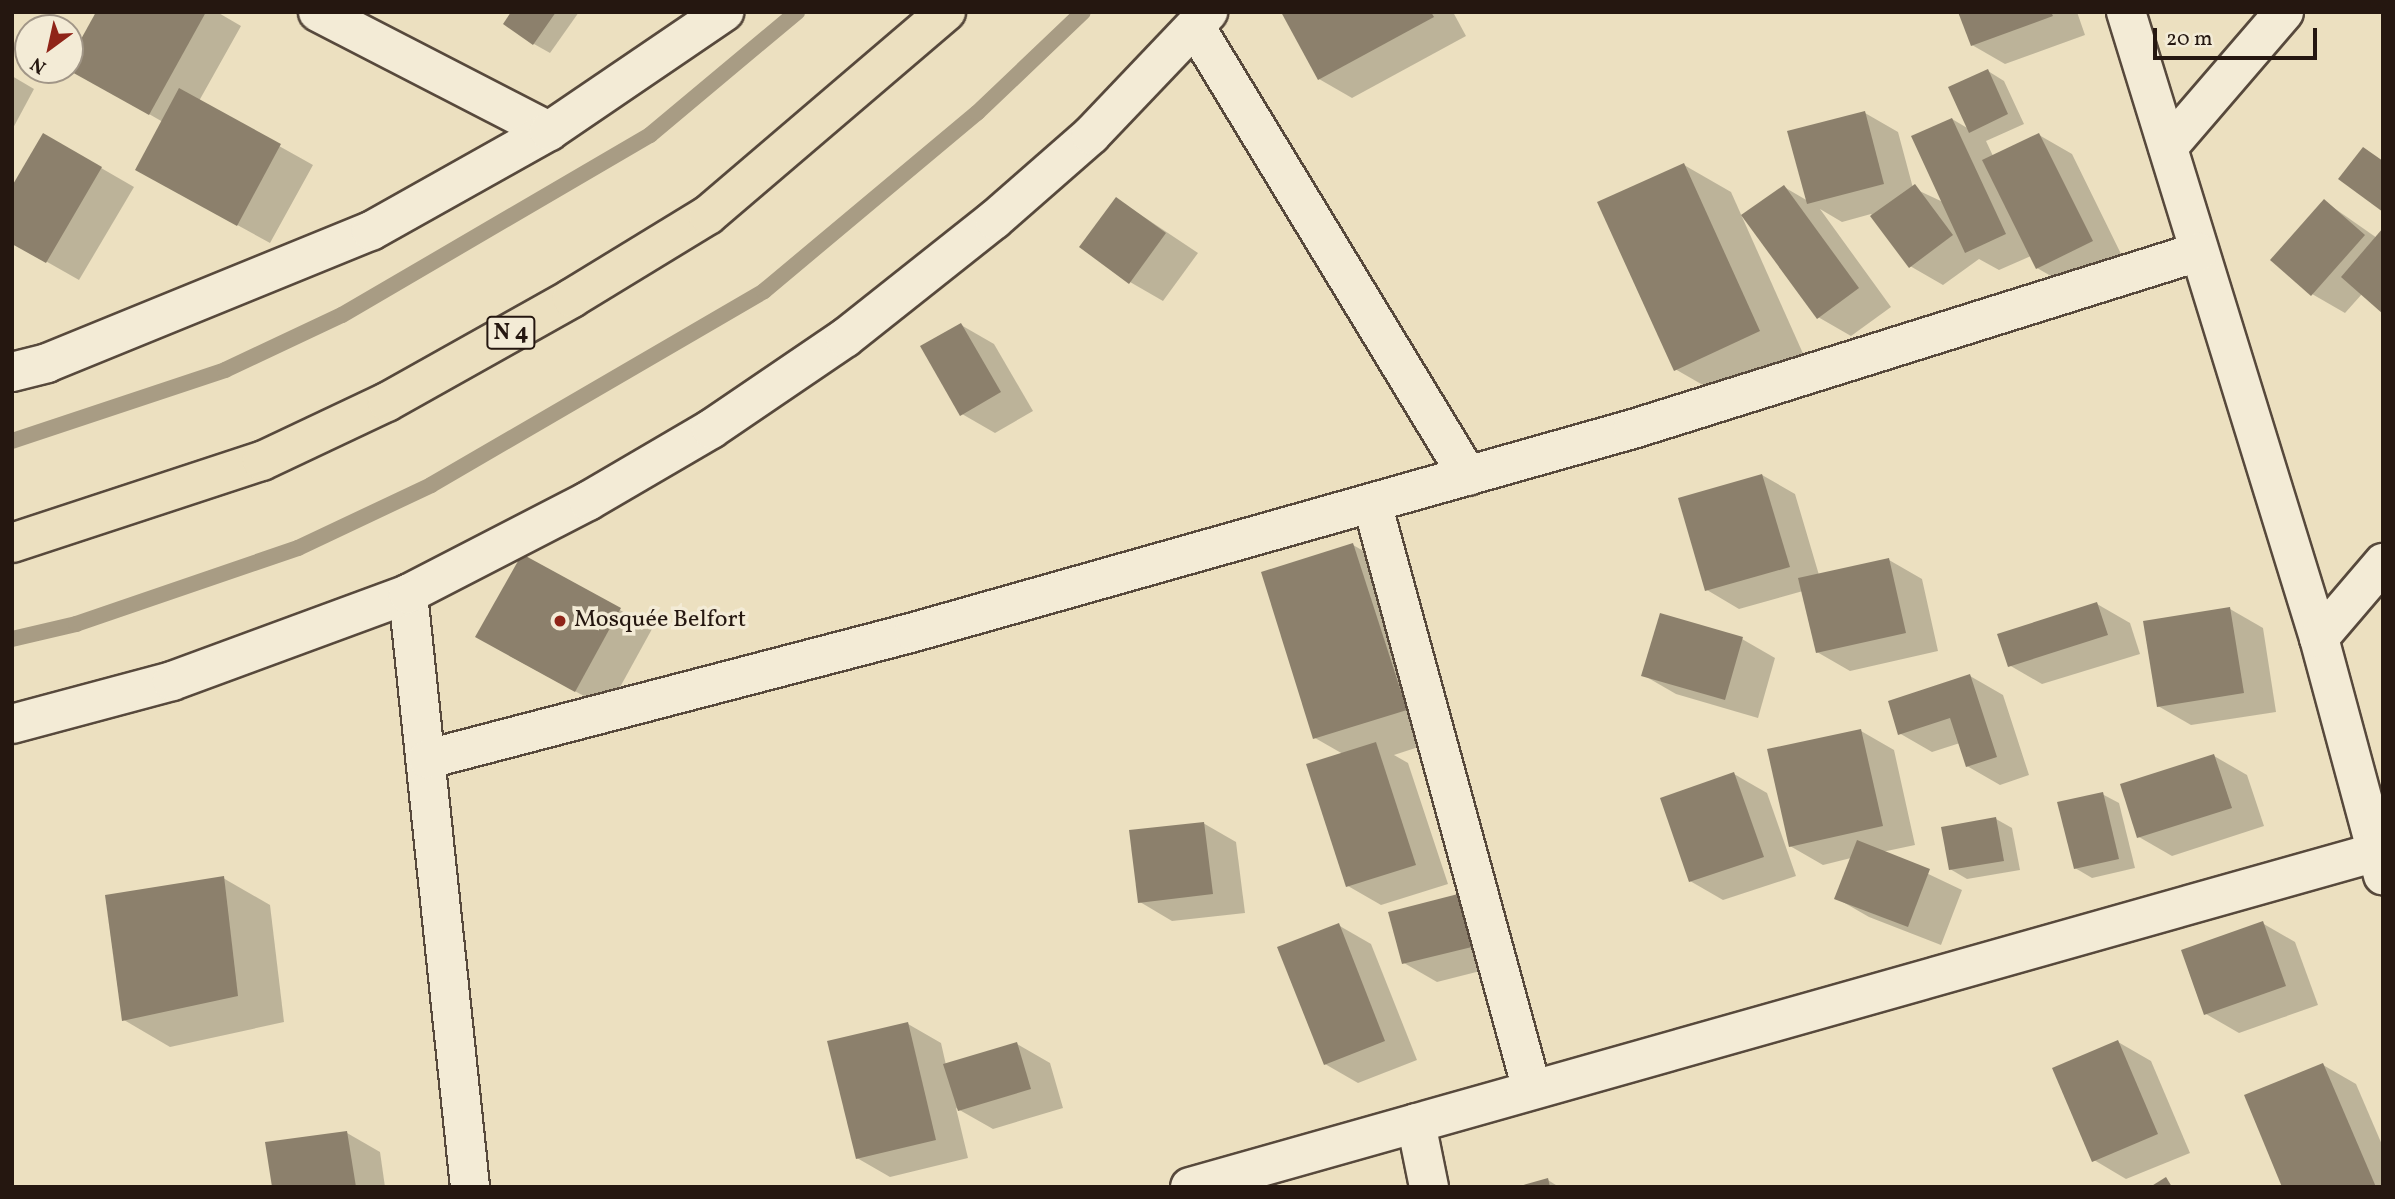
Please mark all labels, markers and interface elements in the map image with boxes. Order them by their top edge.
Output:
north arrow [14,14,84,84]
scale bar [2157,14,2322,58]
text: 20 m [2166,25,2212,54]
text: N [26,50,52,80]
road number: N 4 [485,314,537,352]
place label: Mosquée Belfort [574,607,746,635]
marker: Mosquée Belfort [552,613,568,629]

